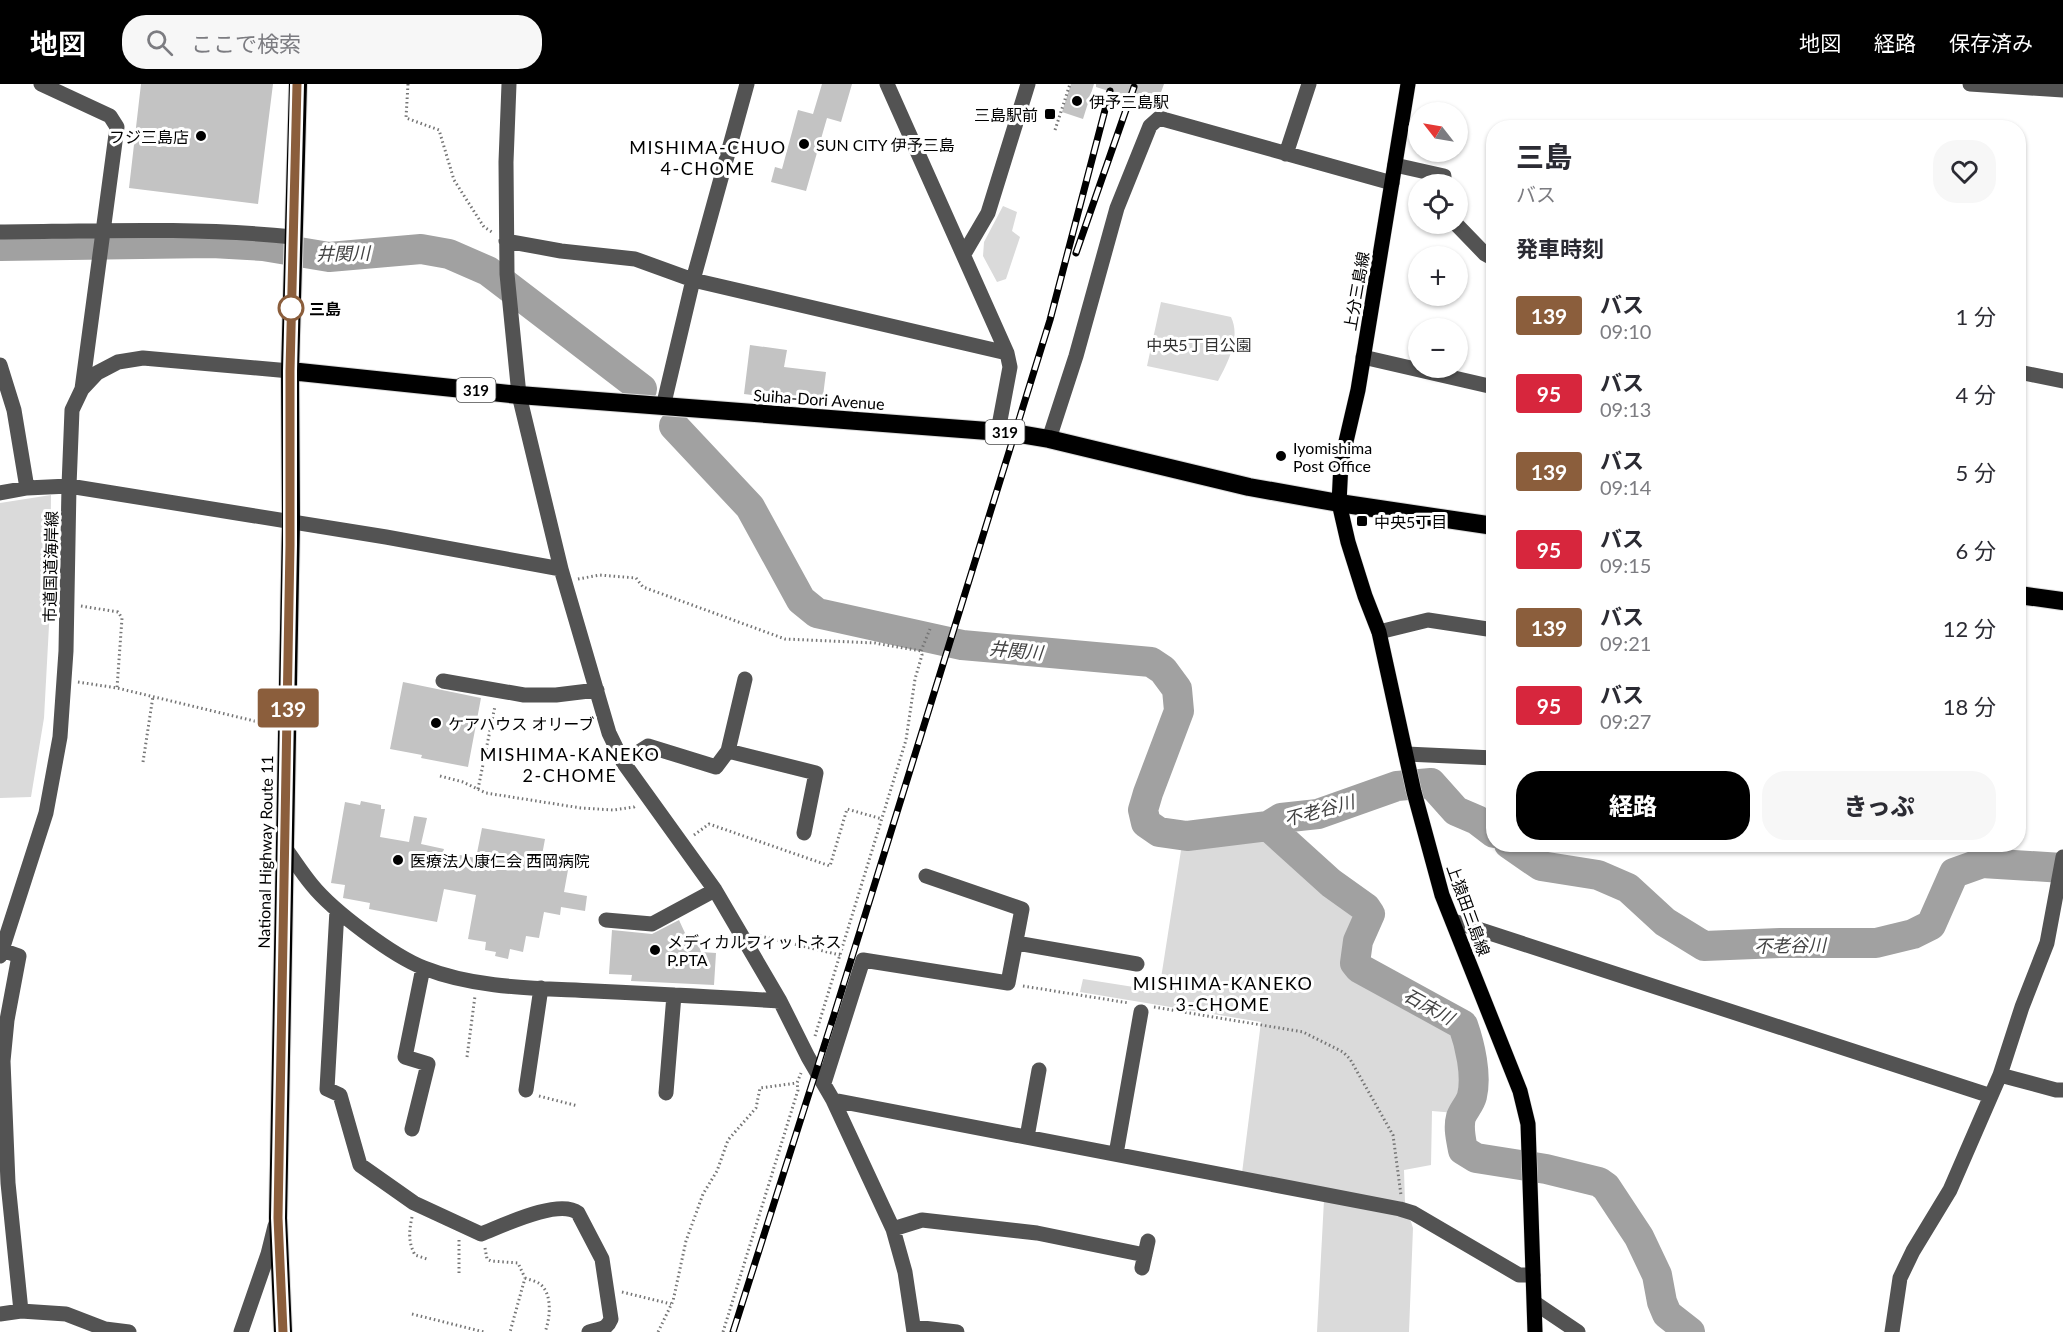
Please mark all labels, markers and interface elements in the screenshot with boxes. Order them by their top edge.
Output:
search box [122,15,542,69]
text: 地図 [30,26,86,60]
icon: search [143,26,176,59]
text: ここで検索 [191,30,301,57]
text: 地図 [1799,30,1841,55]
text: 経路 [1874,30,1916,55]
text: 保存済み [1949,30,2033,55]
place label: 伊予三島駅 [1089,92,1169,111]
marker: 伊予三島駅 [1070,94,1084,108]
north arrow [1408,102,1468,162]
map controls [1408,102,1468,378]
place label: 三島駅前 [974,105,1038,124]
marker: 三島駅前 [1043,107,1057,121]
place label: フジ三島店 [109,127,189,146]
marker: フジ三島店 [194,129,208,143]
place label: SUN CITY 伊予三島 [816,135,955,154]
district label: MISHIMA-CHUO 4-CHOME [629,136,787,179]
marker: SUN CITY 伊予三島 [797,137,811,151]
text: 三島 [1516,139,1572,173]
button: heart [1933,140,1996,203]
button: locate [1408,174,1468,234]
text: バス [1516,182,1556,206]
text: 発車時刻 [1516,235,1604,262]
water label: 井関川 [316,241,372,264]
button: + [1408,246,1468,306]
street label: 上分三島線 [1340,250,1372,332]
text: バス [1600,291,1644,318]
marker: 三島 [278,295,304,321]
place label: 三島 [309,299,341,318]
text: 139 [1531,303,1567,328]
text: 1 分 [1956,303,1996,330]
button: − [1408,318,1468,378]
text: 09:10 [1600,319,1651,343]
park label: 中央5丁目公園 [1146,335,1252,354]
text: バス [1600,369,1644,396]
road number: 319 [456,378,496,402]
text: 95 [1537,381,1561,406]
text: 4 分 [1956,381,1996,408]
street label: Suiha-Dori Avenue [753,385,885,413]
text: 09:13 [1600,397,1651,421]
road number: 319 [986,420,1024,444]
place label: Iyomishima Post Office [1293,438,1372,475]
text: バス [1600,447,1644,474]
marker: Iyomishima Post Office [1274,449,1288,463]
text: 139 [1531,459,1567,484]
text: 5 分 [1956,459,1996,486]
text: 09:14 [1600,475,1651,499]
street label: 市道国道海岸線 [40,511,60,623]
place label: 中央5丁目 [1374,512,1447,531]
marker: 中央5丁目 [1355,514,1369,528]
text: バス [1600,525,1644,552]
text: 95 [1537,537,1561,562]
text: 6 分 [1956,537,1996,564]
text: 09:15 [1600,553,1651,577]
text: バス [1600,603,1644,630]
text: 139 [1531,615,1567,640]
text: 12 分 [1943,615,1996,642]
text: 09:21 [1600,631,1651,655]
water label: 井関川 [988,637,1046,663]
text: バス [1600,681,1644,708]
line badge: 139 [254,688,322,728]
text: 95 [1537,693,1561,718]
text: 18 分 [1943,693,1996,720]
text: 139 [270,696,306,721]
text: 09:27 [1600,709,1651,733]
place label: ケアハウス オリーブ [448,714,595,733]
marker: ケアハウス オリーブ [429,716,443,730]
district label: MISHIMA-KANEKO 2-CHOME [480,743,660,786]
street label: National Highway Route 11 [254,755,276,949]
button: 経路 [1516,771,1750,840]
button: きっぷ [1762,771,1996,840]
water label: 不老谷川 [1281,790,1359,830]
place label: 医療法人康仁会 西岡病院 [410,851,590,870]
marker: 医療法人康仁会 西岡病院 [391,853,405,867]
street label: 上猿田三島線 [1444,862,1494,958]
place label: メディカルフィットネス P.PTA [667,932,842,969]
water label: 不老谷川 [1754,933,1828,957]
marker: メディカルフィットネス P.PTA [648,943,662,957]
district label: MISHIMA-KANEKO 3-CHOME [1133,972,1313,1015]
water label: 石床川 [1400,983,1460,1030]

